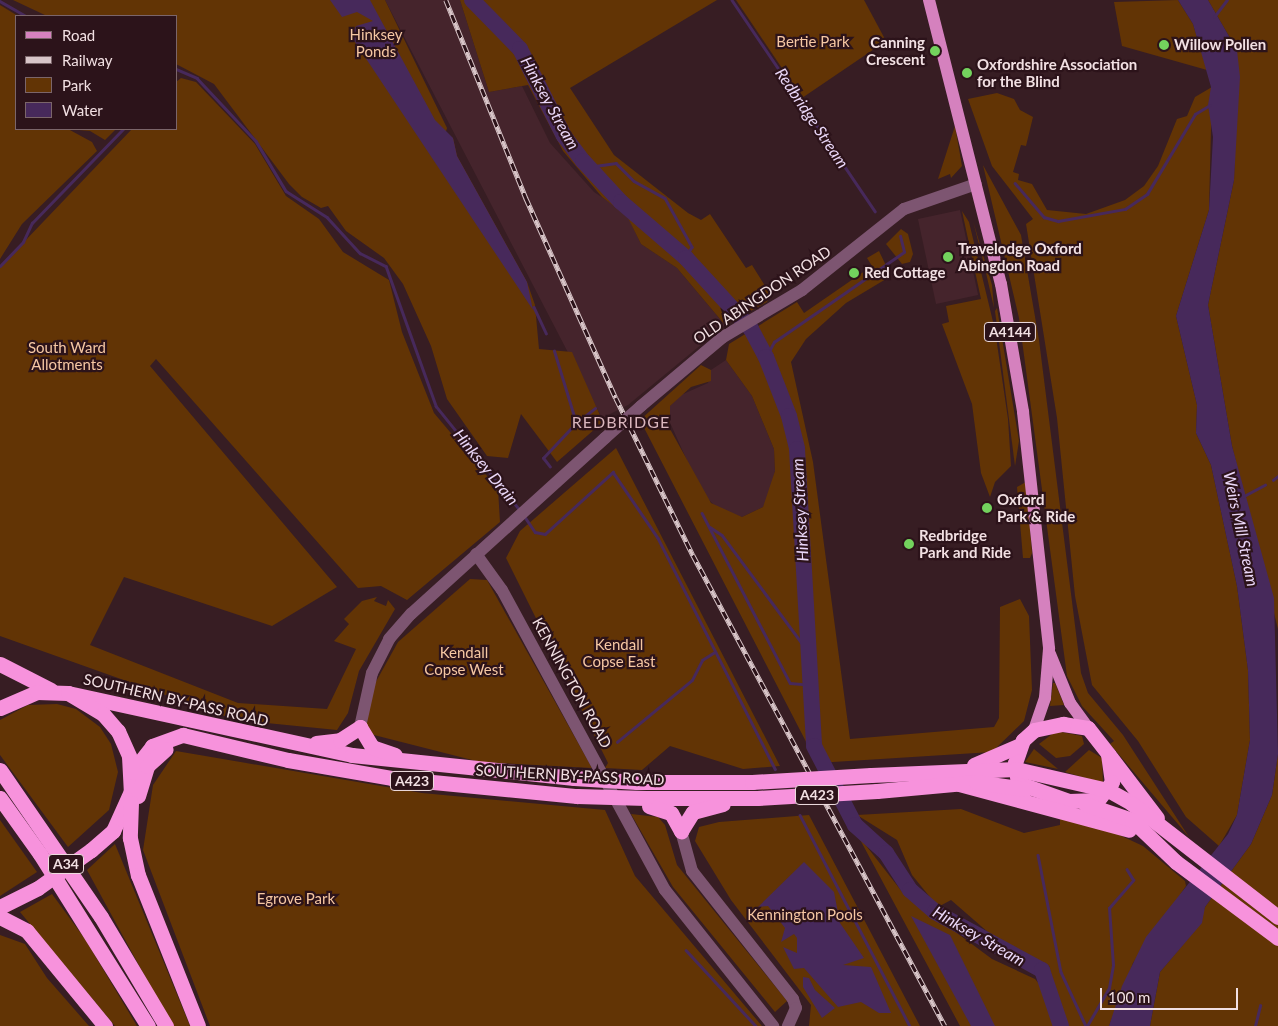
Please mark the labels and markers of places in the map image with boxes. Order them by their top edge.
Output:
place label: Canning Crescent [866,33,925,68]
place label: Willow Pollen [1174,36,1267,54]
marker: Willow Pollen [1158,39,1170,51]
marker: Canning Crescent [929,45,941,57]
place label: Oxfordshire Association for the Blind [977,55,1138,90]
marker: Oxfordshire Association for the Blind [961,67,973,79]
place label: Travelodge Oxford Abingdon Road [958,239,1082,274]
marker: Travelodge Oxford Abingdon Road [942,251,954,263]
place label: Red Cottage [864,264,945,282]
marker: Red Cottage [848,267,860,279]
place label: Oxford Park & Ride [997,490,1075,525]
marker: Oxford Park & Ride [981,502,993,514]
place label: Redbridge Park and Ride [919,526,1011,561]
marker: Redbridge Park and Ride [903,538,915,550]

